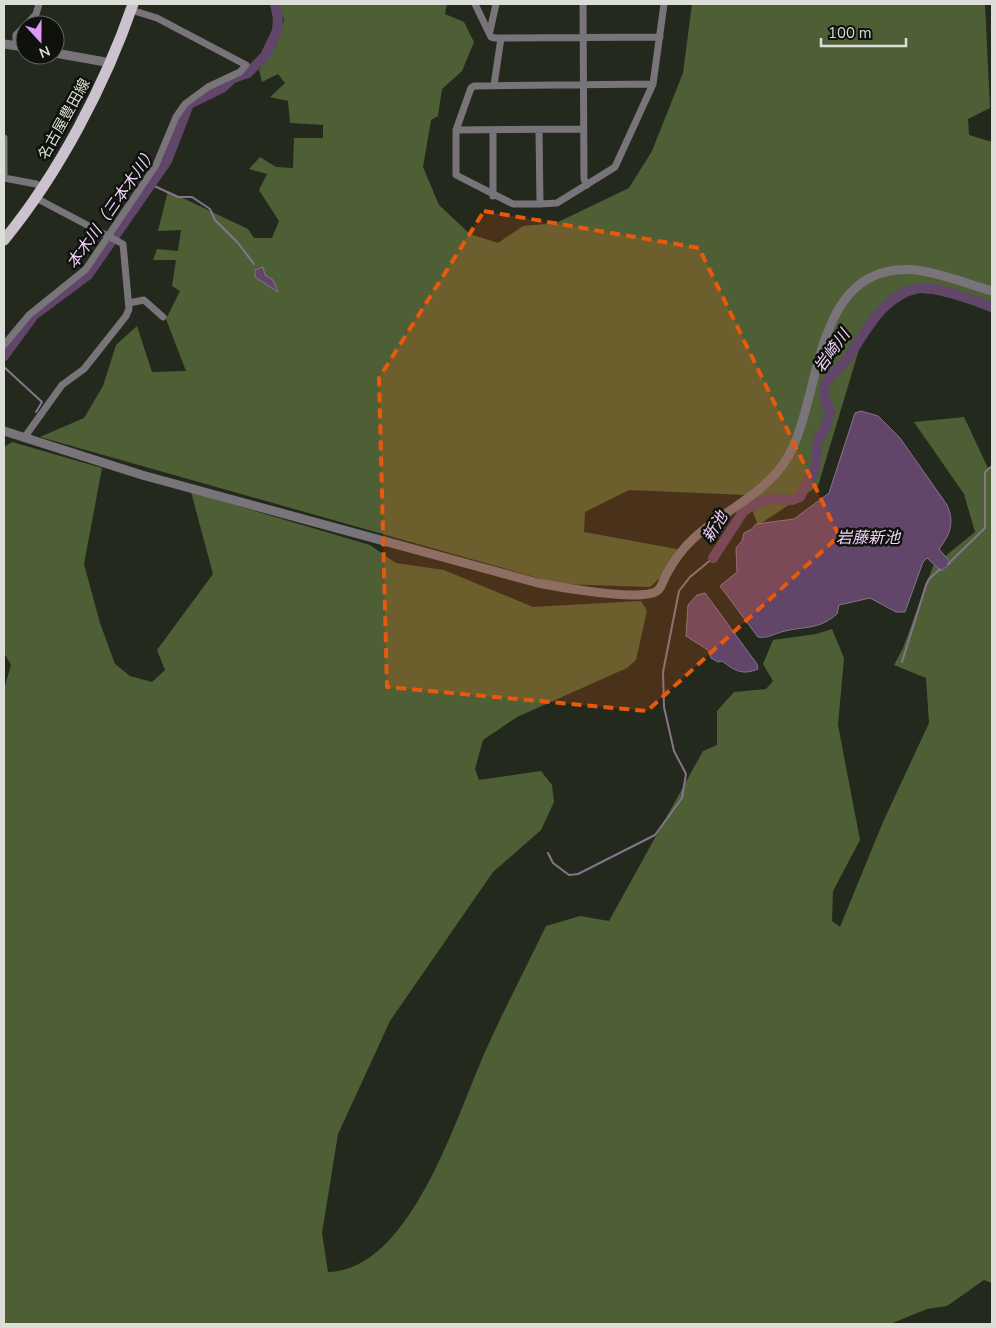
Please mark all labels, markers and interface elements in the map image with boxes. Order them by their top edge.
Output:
north arrow [15,15,65,65]
scale bar [821,15,906,47]
text: 100 m [828,23,872,43]
text: N [36,41,53,62]
street label: 名古屋豊田線 [33,75,95,163]
water label: 本木川（三本木川） [62,143,162,273]
water label: 岩崎川 [809,324,856,377]
water label: 新池 [697,506,734,546]
water label: 岩藤新池 [836,527,902,549]

